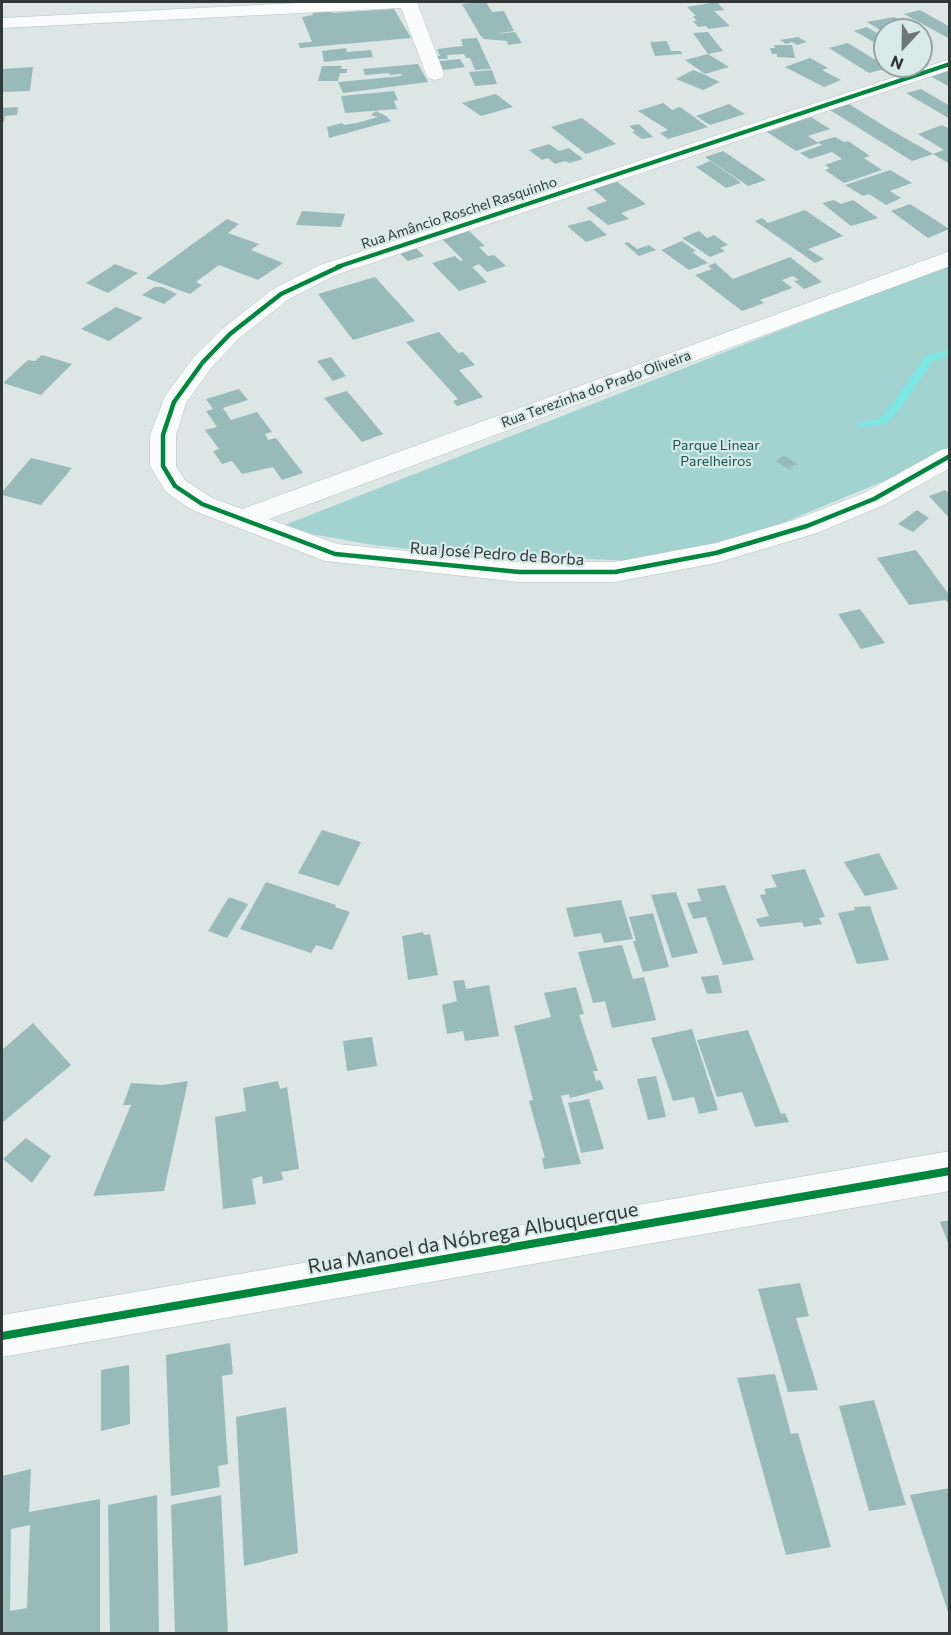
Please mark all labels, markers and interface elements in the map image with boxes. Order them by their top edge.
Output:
north arrow [873,18,933,78]
text: N [888,52,906,74]
street label: Rua Amâncio Roschel Rasquinho [359,173,559,253]
street label: Rua Terezinha do Prado Oliveira [499,347,693,431]
park label: Parque Linear Parelheiros [672,437,760,470]
street label: Rua José Pedro de Borba [409,538,585,570]
street label: Rua Manoel da Nóbrega Albuquerque [306,1197,640,1279]

